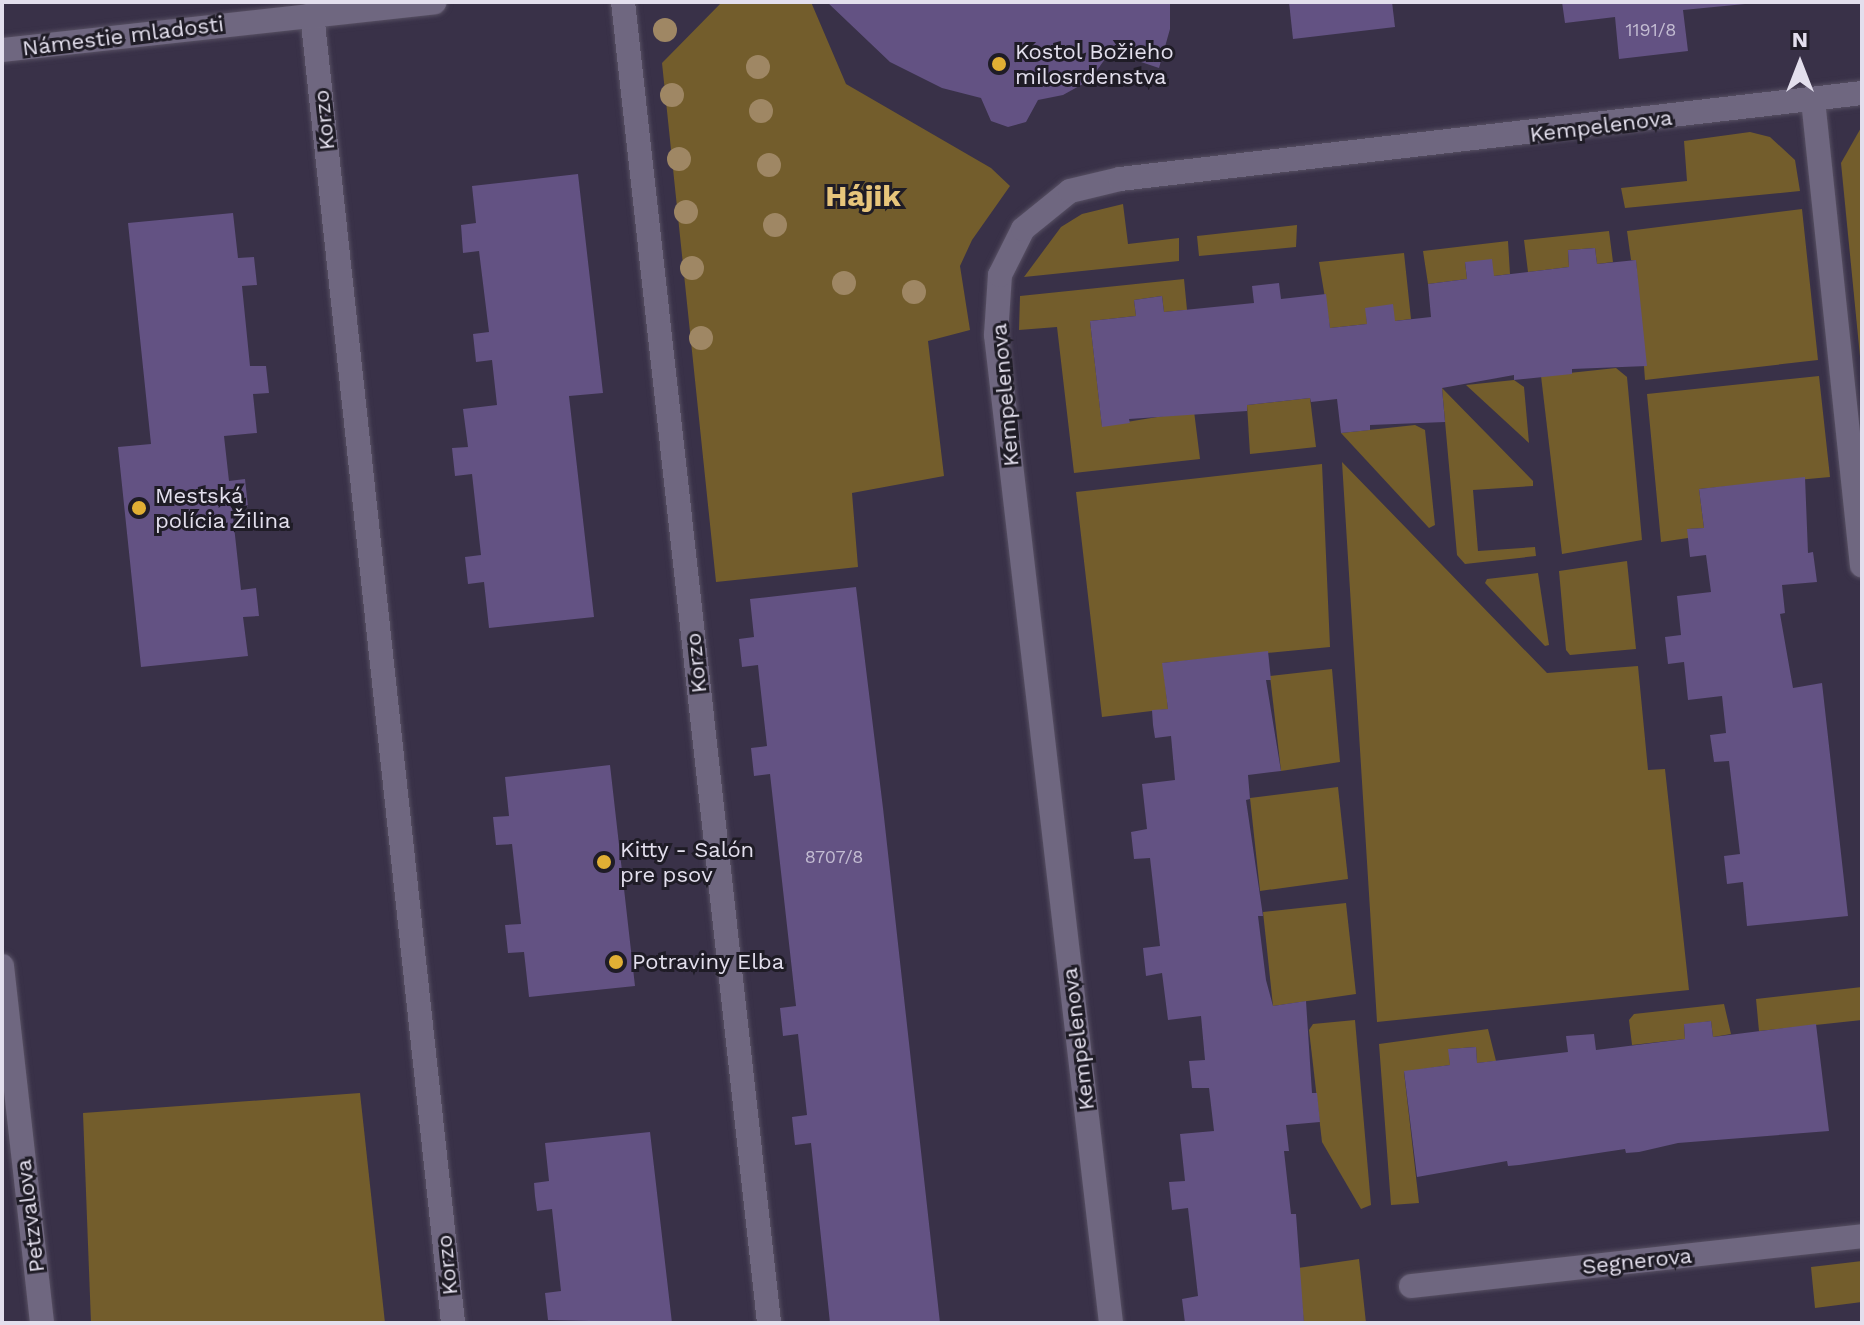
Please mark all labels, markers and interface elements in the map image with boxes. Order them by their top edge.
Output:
street label: Námestie mladosti [21,11,225,61]
house number: 1191/8 [1626,19,1676,41]
north arrow [1760,24,1840,104]
text: N [1792,27,1808,52]
place label: Kostol Božieho milosrdenstva [1015,38,1174,90]
marker: Kostol Božieho milosrdenstva [990,55,1008,73]
street label: Korzo [308,89,340,151]
street label: Kempelenova [1528,104,1674,148]
district label: Hájik [825,178,901,214]
street label: Kempelenova [986,322,1024,468]
place label: Mestská polícia Žilina [155,482,291,534]
marker: Mestská polícia Žilina [130,499,148,517]
street label: Korzo [680,632,712,694]
place label: Kitty - Salón pre psov [620,836,755,888]
house number: 8707/8 [805,846,863,868]
marker: Kitty - Salón pre psov [595,853,613,871]
place label: Potraviny Elba [632,949,785,975]
marker: Potraviny Elba [607,953,625,971]
street label: Kempelenova [1056,966,1100,1112]
street label: Petzvalova [10,1158,50,1274]
street label: Korzo [431,1234,463,1296]
street label: Segnerova [1581,1242,1693,1280]

